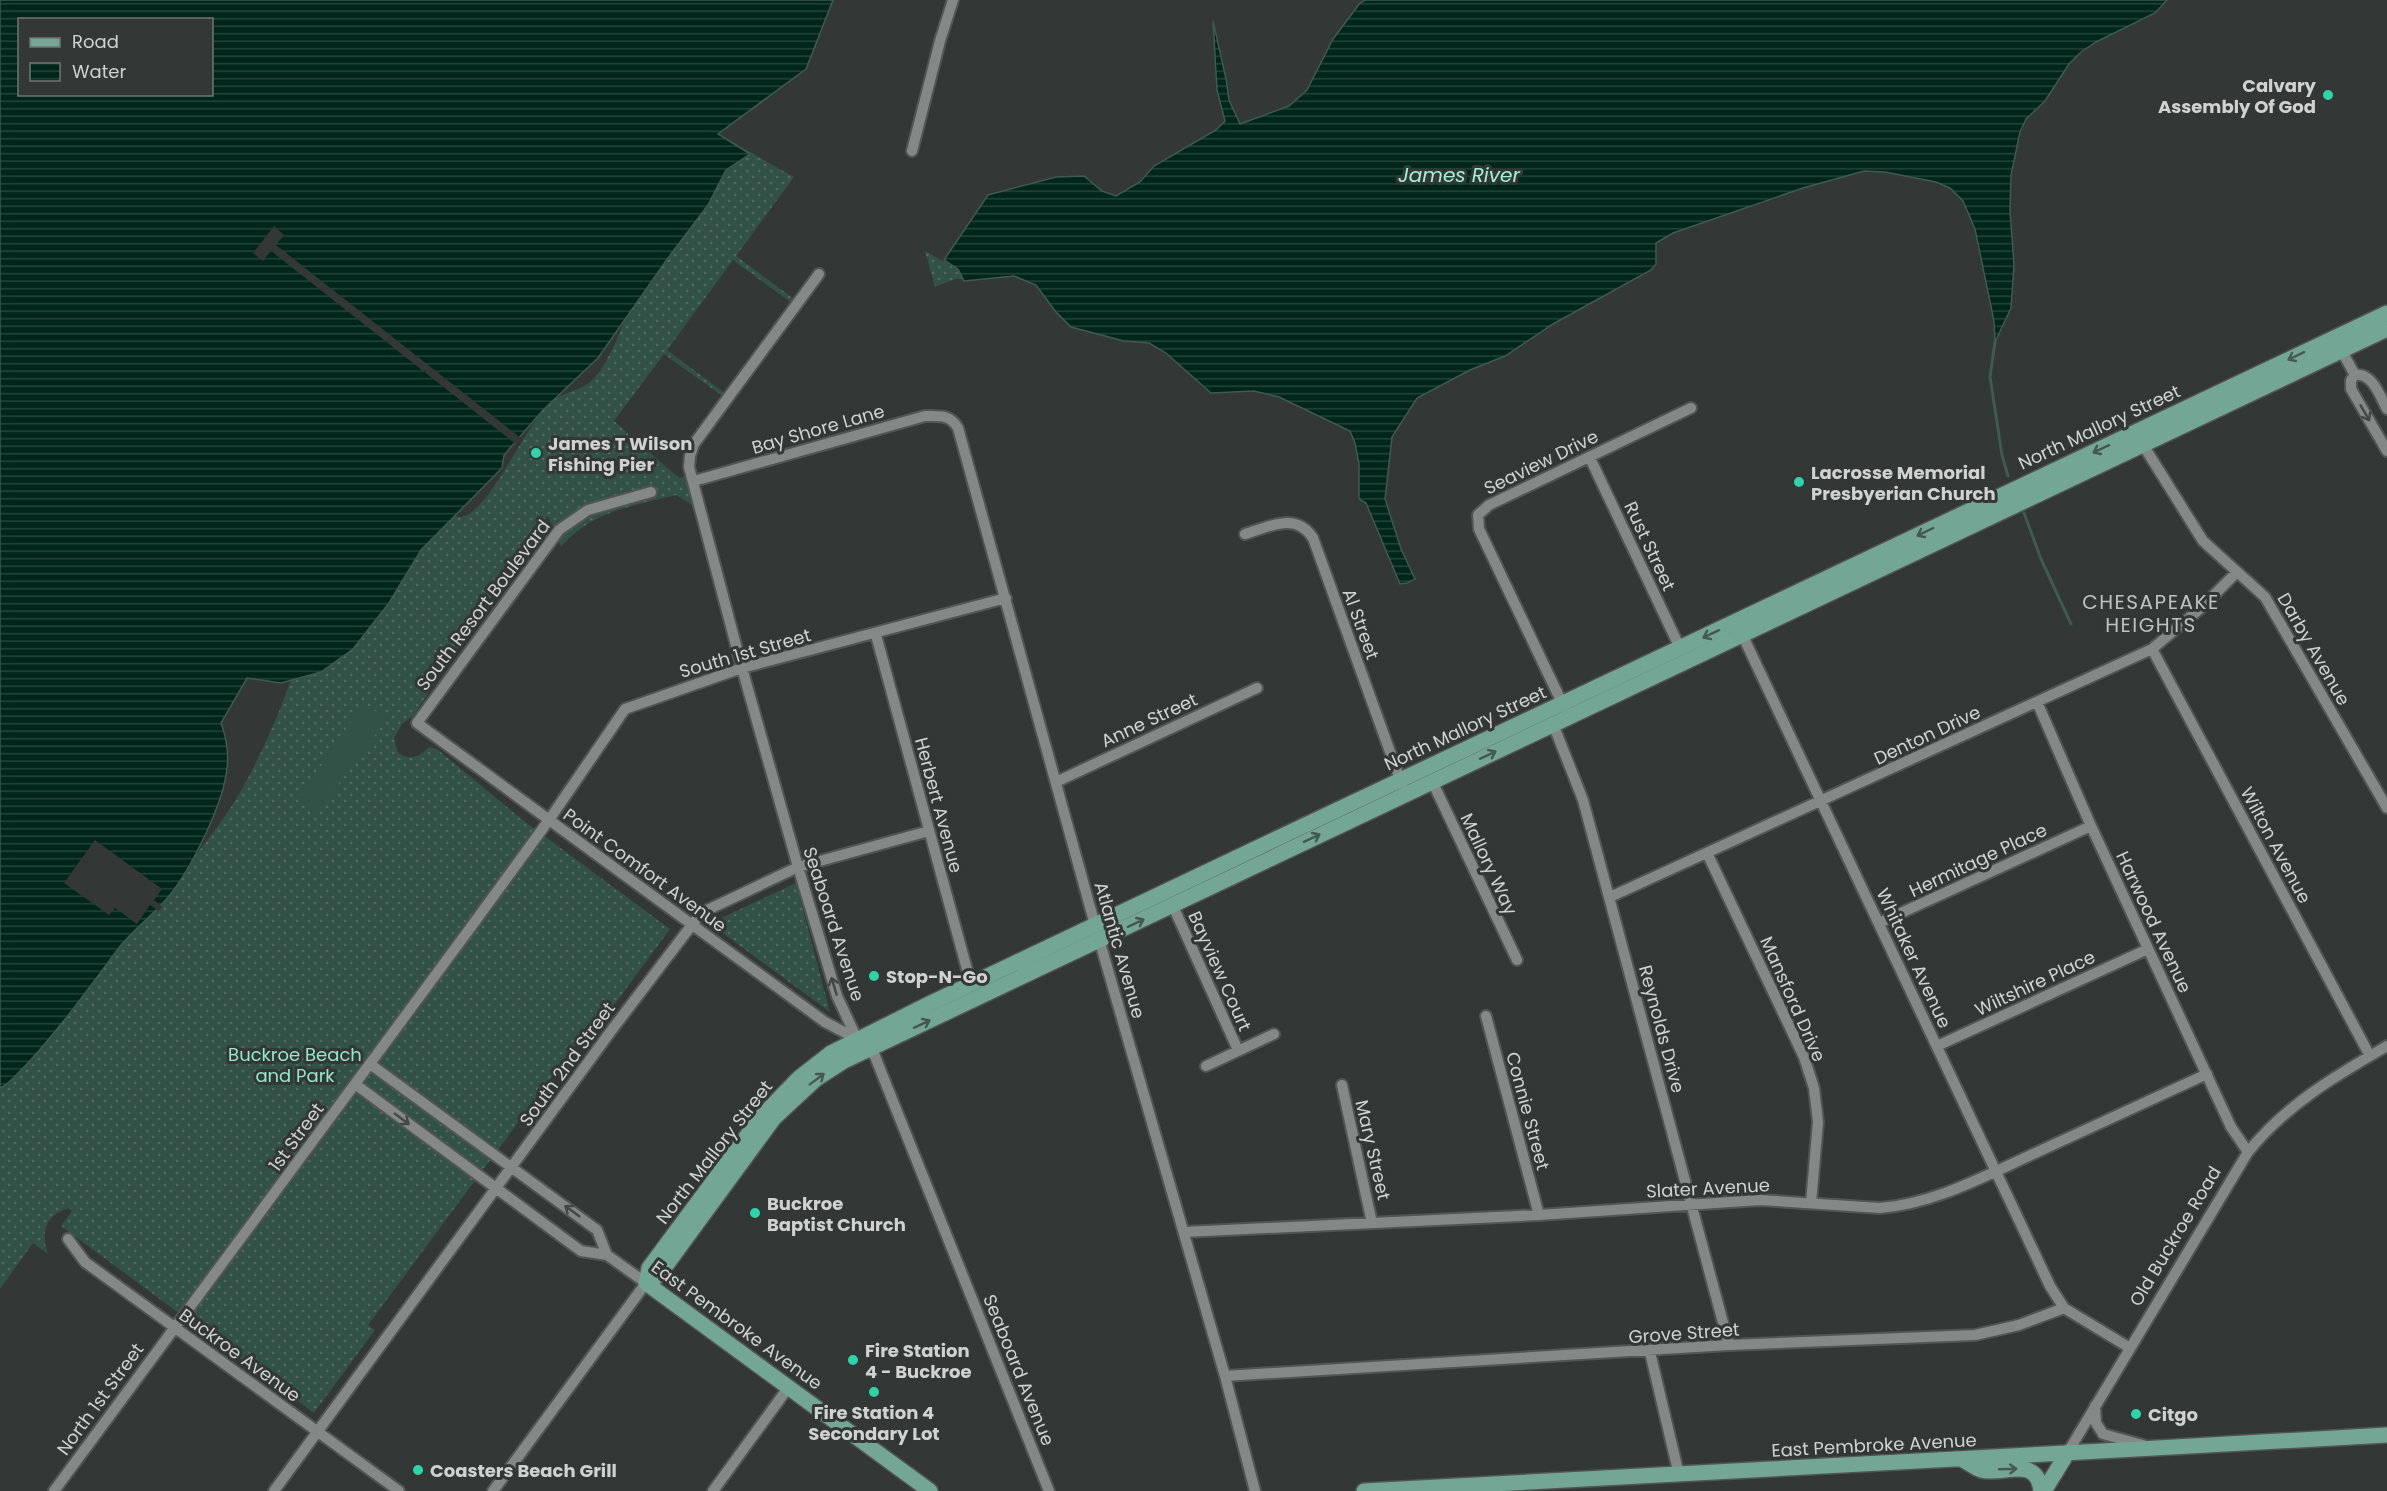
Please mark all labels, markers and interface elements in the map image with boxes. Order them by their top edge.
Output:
legend [18,18,213,96]
text: Road [72,29,119,54]
text: Water [72,59,126,84]
place label: Calvary Assembly Of God [2158,73,2317,119]
marker: Calvary Assembly Of God [2321,88,2335,102]
water label: James River [1398,161,1520,189]
one-way arrow [2288,351,2306,363]
street label: North Mallory Street [2014,378,2184,476]
street label: Bay Shore Lane [749,398,887,460]
one-way arrow [2360,404,2371,422]
street label: Seaview Drive [1480,424,1602,500]
place label: James T Wilson Fishing Pier [548,431,692,477]
one-way arrow [2092,443,2110,455]
marker: James T Wilson Fishing Pier [529,446,543,460]
place label: Lacrosse Memorial Presbyerian Church [1811,460,1996,506]
marker: Lacrosse Memorial Presbyerian Church [1792,475,1806,489]
street label: Rust Street [1618,497,1682,595]
street label: South Resort Boulevard [410,514,556,696]
one-way arrow [1916,527,1934,539]
street label: Al Street [1337,585,1385,663]
district label: CHESAPEAKE HEIGHTS [2082,588,2220,639]
street label: Darby Avenue [2272,588,2356,710]
street label: South 1st Street [676,622,814,684]
one-way arrow [1702,628,1720,640]
street label: North Mallory Street [1380,679,1550,777]
street label: Anne Street [1097,687,1201,753]
street label: Denton Drive [1870,699,1984,771]
street label: Herbert Avenue [909,734,969,876]
one-way arrow [1478,748,1496,760]
street label: Wilton Avenue [2235,782,2317,908]
street label: Point Comfort Avenue [558,802,732,938]
street label: Mallory Way [1455,809,1523,919]
street label: Hermitage Place [1905,817,2051,903]
one-way arrow [1302,831,1320,843]
street label: Seaboard Avenue [797,844,871,1004]
street label: Harwood Avenue [2110,847,2198,997]
street label: Atlantic Avenue [1089,879,1151,1021]
street label: Whitaker Avenue [1871,884,1957,1032]
street label: Bayview Court [1182,907,1258,1035]
one-way arrow [1127,916,1145,928]
street label: Mansford Drive [1754,932,1832,1066]
street label: Wiltshire Place [1971,944,2099,1022]
street label: Reynolds Drive [1633,962,1691,1096]
place label: Stop-N-Go [886,964,988,989]
marker: Stop-N-Go [867,969,881,983]
one-way arrow [828,977,839,996]
street label: South 2nd Street [513,997,621,1131]
one-way arrow [912,1018,930,1030]
park label: Buckroe Beach and Park [228,1042,362,1088]
street label: Connie Street [1500,1049,1556,1173]
one-way arrow [809,1073,825,1085]
street label: North Mallory Street [650,1075,778,1229]
street label: Mary Street [1349,1097,1397,1203]
street label: 1st Street [263,1098,329,1176]
one-way arrow [394,1113,410,1126]
street label: Old Buckroe Road [2123,1161,2227,1311]
street label: Slater Avenue [1645,1172,1771,1204]
place label: Buckroe Baptist Church [767,1191,906,1237]
one-way arrow [564,1205,580,1218]
marker: Buckroe Baptist Church [748,1206,762,1220]
street label: East Pembroke Avenue [647,1254,827,1396]
street label: Seaboard Avenue [977,1291,1061,1449]
street label: Buckroe Avenue [174,1302,306,1408]
street label: Grove Street [1628,1317,1740,1349]
street label: North 1st Street [51,1338,149,1460]
place label: Fire Station 4 - Buckroe [865,1338,972,1384]
marker: Fire Station 4 - Buckroe [846,1353,860,1367]
marker: Fire Station 4 Secondary Lot [867,1385,881,1399]
place label: Fire Station 4 Secondary Lot [808,1400,940,1446]
place label: Citgo [2148,1402,2198,1427]
marker: Citgo [2129,1407,2143,1421]
street label: East Pembroke Avenue [1771,1427,1977,1463]
place label: Coasters Beach Grill [430,1458,617,1483]
marker: Coasters Beach Grill [411,1463,425,1477]
one-way arrow [1998,1464,2017,1475]

